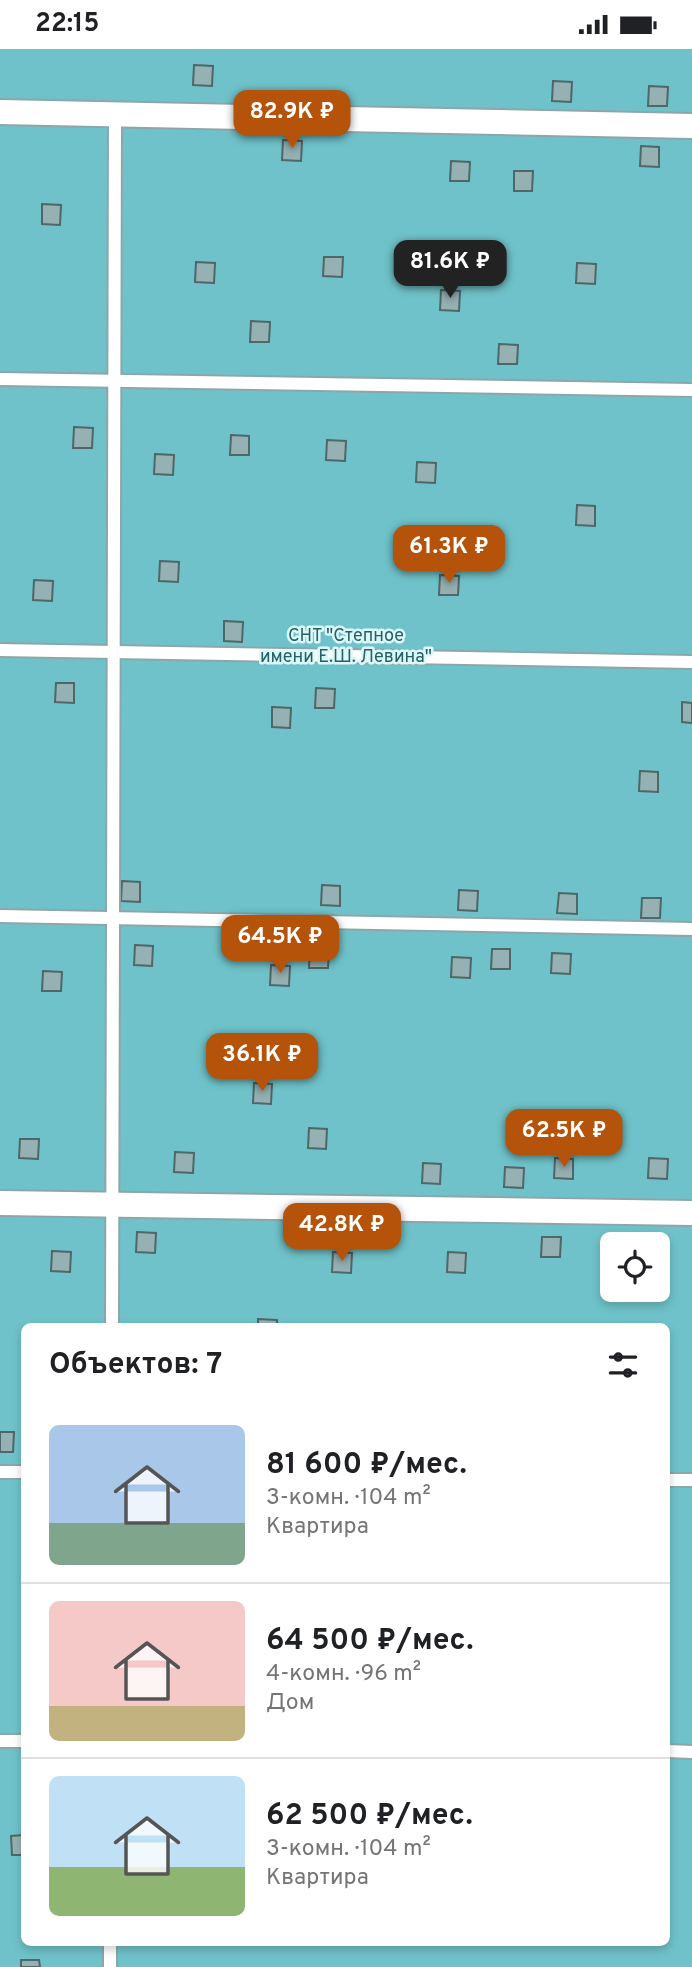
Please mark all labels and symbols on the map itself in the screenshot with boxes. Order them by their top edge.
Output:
pin: 82.9K ₽ [227,91,357,150]
pin: 81.6K ₽ [385,240,515,300]
pin: 61.3K ₽ [384,525,514,585]
park label: СНТ "Степное имени Е.Ш. Левина" [260,625,432,669]
pin: 64.5K ₽ [215,915,345,975]
pin: 36.1K ₽ [197,1033,327,1093]
pin: 62.5K ₽ [499,1109,629,1169]
pin: 42.8K ₽ [277,1203,407,1263]

